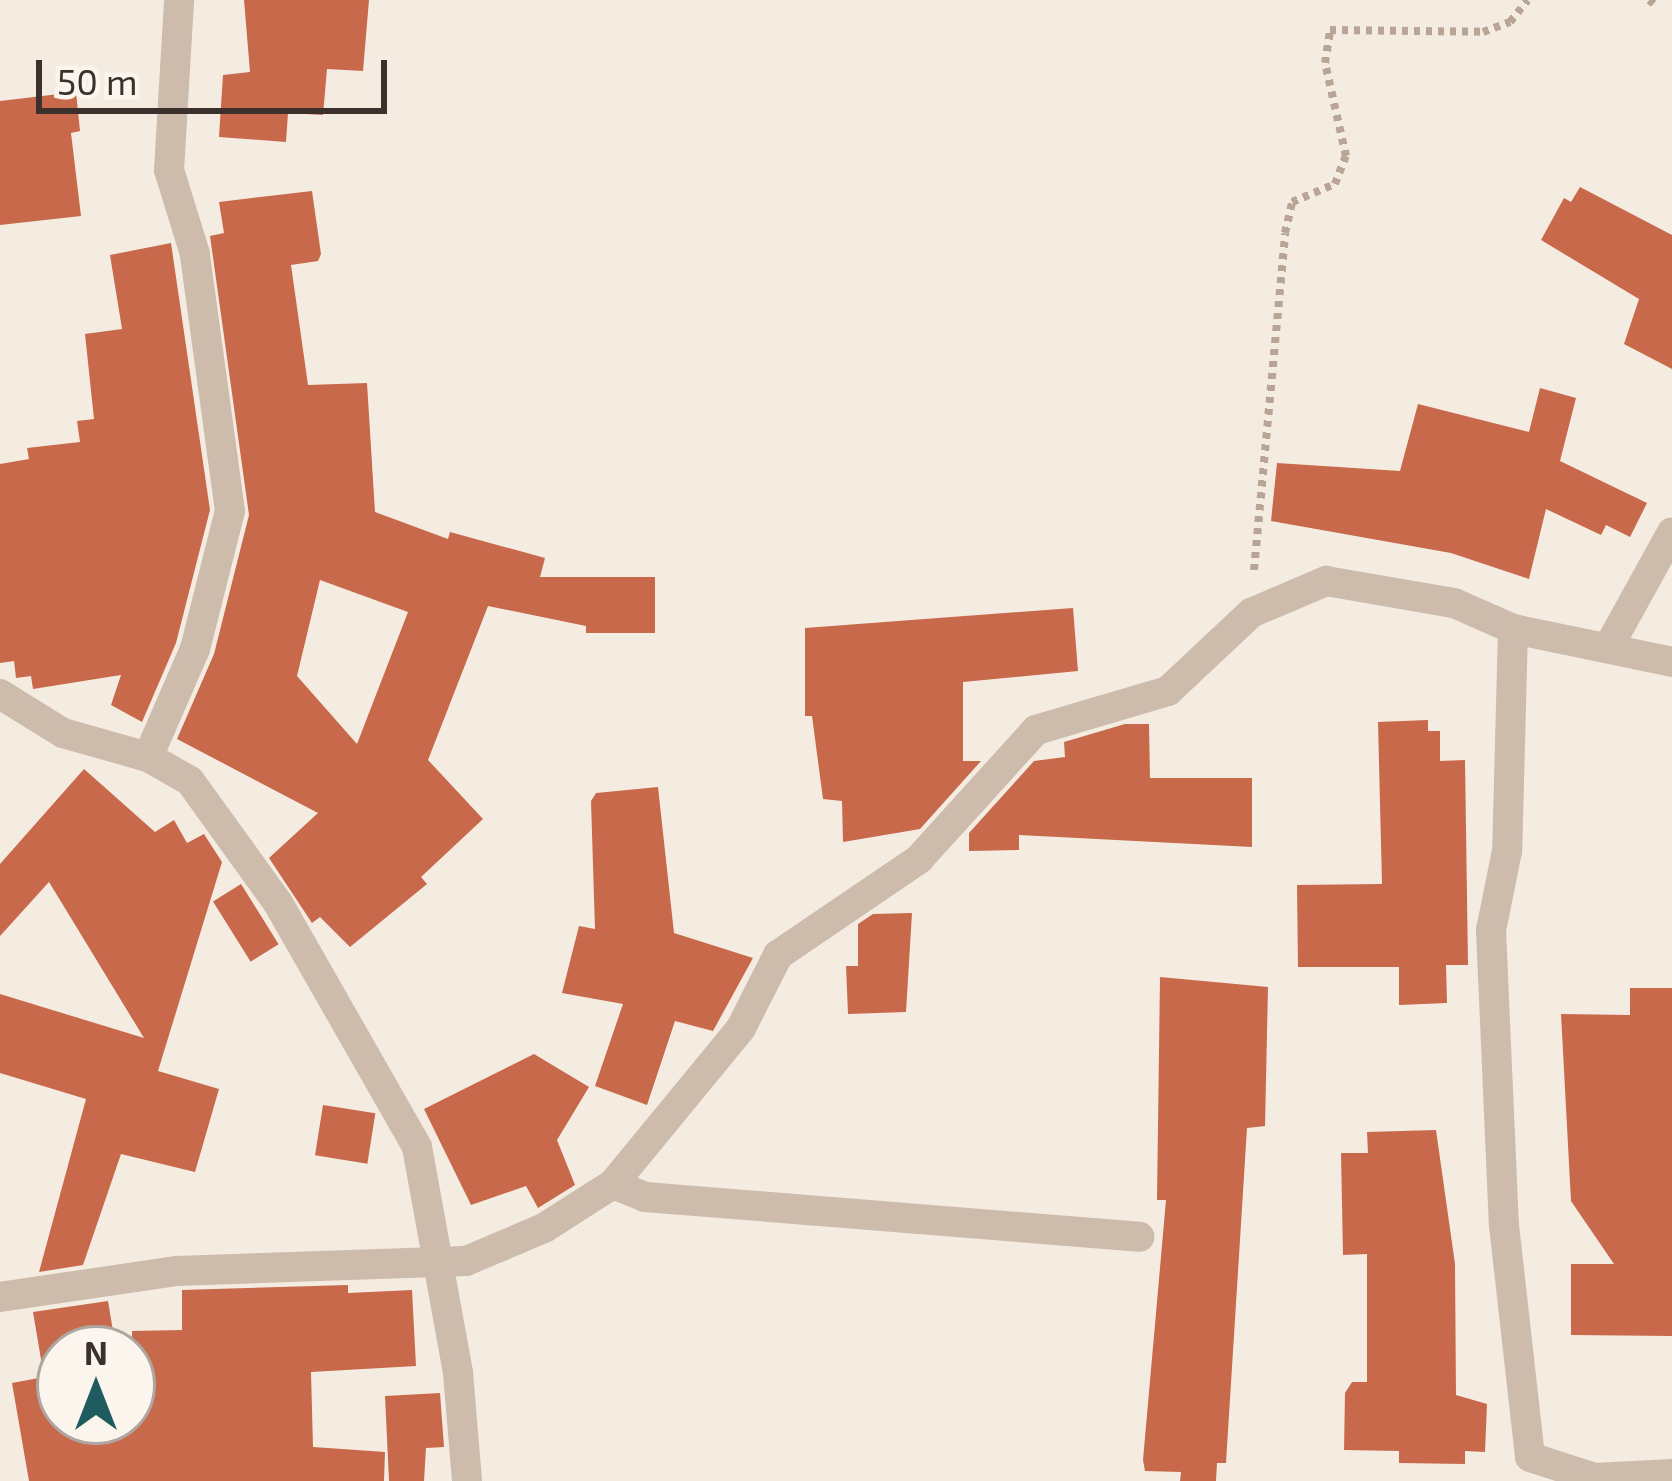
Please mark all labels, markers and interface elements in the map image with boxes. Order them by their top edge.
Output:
scale bar [42,36,393,110]
text: 50 m [57,59,138,102]
north arrow [36,1325,156,1445]
text: N [84,1332,108,1372]

